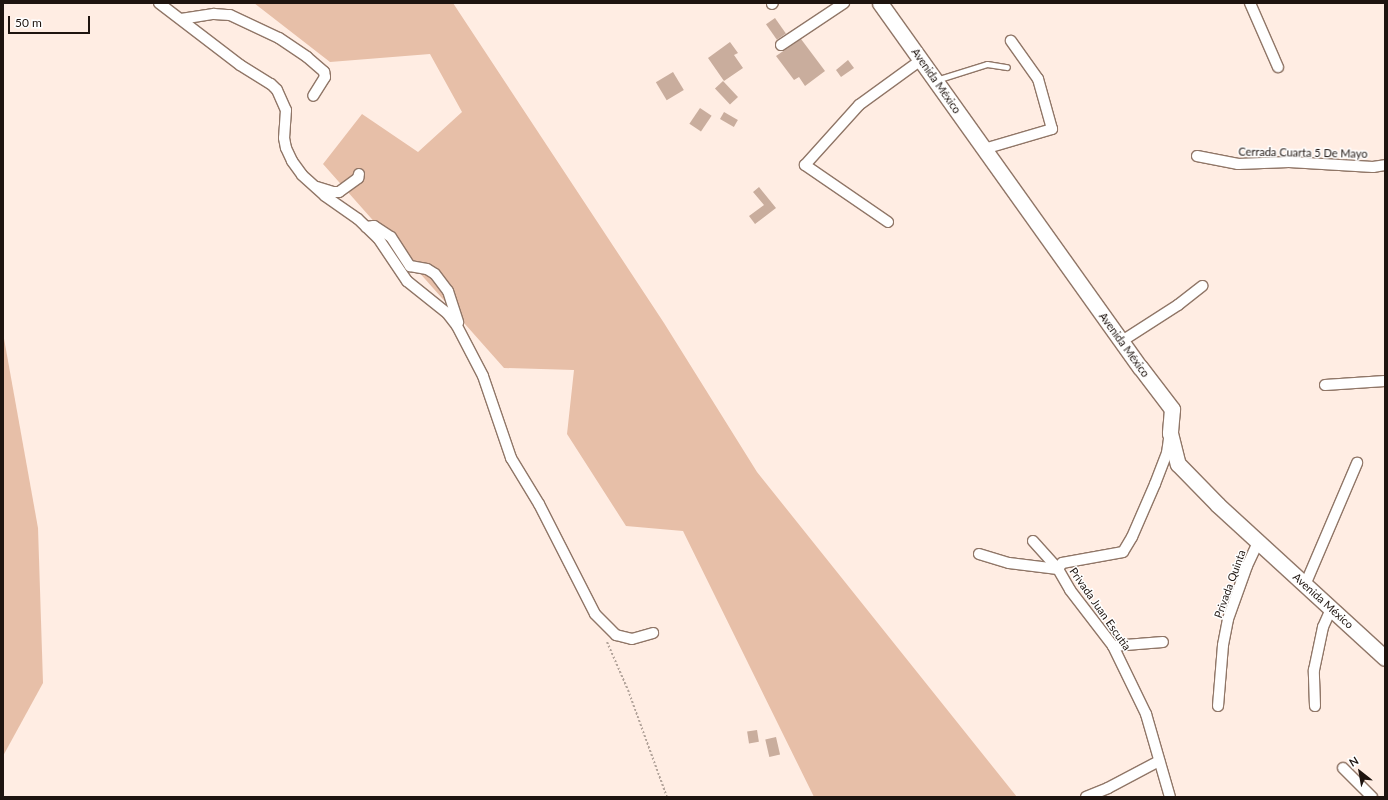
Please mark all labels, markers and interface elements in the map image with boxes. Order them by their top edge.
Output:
scale bar [10,8,92,34]
text: 50 m [15,15,42,30]
street label: Avenida México [909,46,963,116]
street label: Cerrada Cuarta 5 De Mayo [1238,145,1368,161]
street label: Avenida México [1096,310,1152,380]
street label: Privada Quinta [1212,548,1248,620]
street label: Privada Juan Escutia [1066,565,1134,653]
street label: Avenida México [1290,570,1356,632]
north arrow [1340,752,1380,792]
text: N [1347,754,1361,769]

